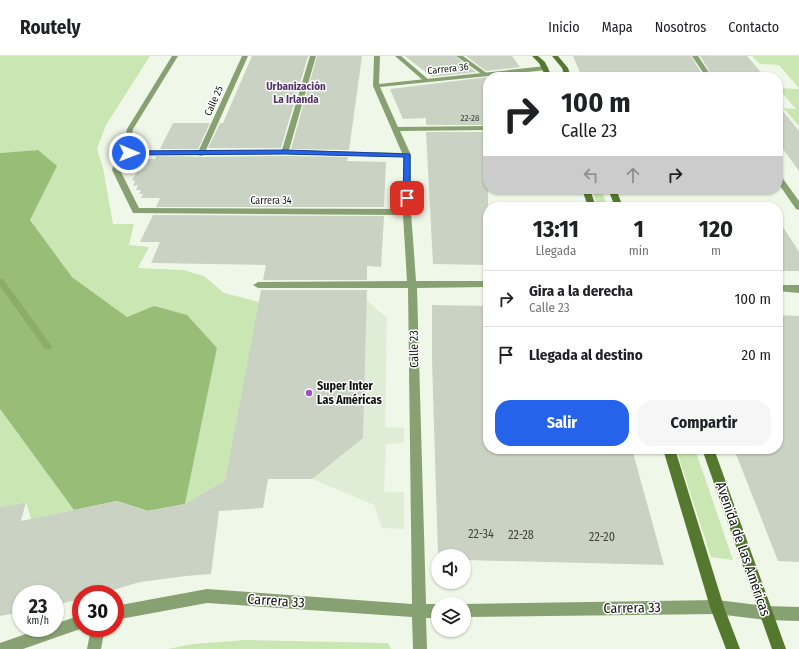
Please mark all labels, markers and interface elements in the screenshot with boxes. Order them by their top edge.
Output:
text: Routely [20,16,80,39]
text: Inicio [548,19,580,36]
text: Mapa [602,19,633,36]
text: Nosotros [655,19,706,36]
text: Contacto [728,19,779,36]
street label: Carrera 36 [427,61,469,77]
district label: Urbanización La Irlanda [266,80,326,106]
street label: Calle 25 [202,84,226,118]
text: 100 m [561,86,631,119]
icon: right [495,88,547,140]
house number: 22-28 [460,113,480,123]
text: Calle 23 [561,120,617,142]
position arrow [108,132,150,174]
icon: left [580,164,602,186]
icon: ahead [622,164,644,186]
icon: right [664,164,686,186]
pin [390,181,424,215]
icon: arrive [396,187,418,209]
street label: Carrera 34 [250,195,292,207]
text: 13:11 [533,215,579,243]
text: 1 [634,215,644,243]
text: 120 [699,215,733,243]
text: Llegada [535,243,576,258]
text: min [629,243,649,258]
text: m [711,243,721,258]
text: Gira a la derecha [529,282,633,300]
icon: right [495,288,517,310]
text: 100 m [734,290,771,308]
text: Calle 23 [529,300,570,315]
street label: Calle 23 [407,330,421,368]
icon: arrive [495,344,517,366]
text: Llegada al destino [529,346,643,364]
text: 20 m [742,346,771,364]
place label: Super Inter Las Américas [317,379,382,407]
marker: Super Inter Las Américas [304,388,314,398]
button: Salir [495,400,629,446]
button: Compartir [637,400,771,446]
street label: Avenida de Las Américas [712,480,774,618]
house number: 22-34 [468,527,494,541]
house number: 22-28 [508,528,534,542]
house number: 22-20 [589,530,615,544]
map controls [431,549,471,637]
button: sound [431,549,471,589]
speed limit sign: 30 [72,585,124,637]
street label: Carrera 33 [247,591,305,611]
text: 23 [29,594,47,618]
button: layers [431,597,471,637]
street label: Carrera 33 [603,599,661,617]
text: km/h [27,615,49,627]

